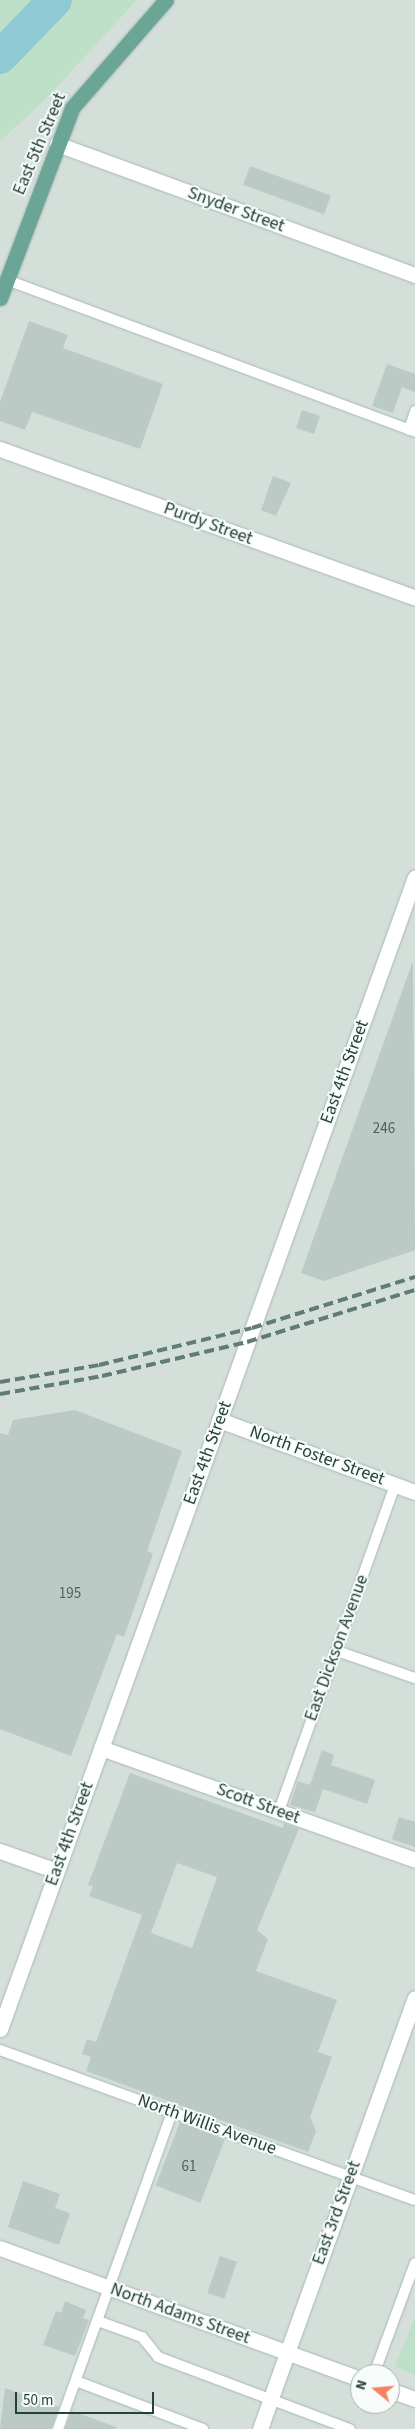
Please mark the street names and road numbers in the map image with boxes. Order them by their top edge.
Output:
street label: East 5th Street [9,90,71,198]
street label: Snyder Street [185,182,287,238]
street label: Purdy Street [161,498,255,550]
street label: East 4th Street [316,1017,374,1127]
street label: East 4th Street [179,1398,237,1508]
street label: North Foster Street [246,1422,388,1490]
street label: East Dickson Avenue [300,1572,374,1724]
street label: East 4th Street [41,1779,99,1889]
street label: Scott Street [213,1779,303,1829]
street label: North Willis Avenue [135,2090,279,2160]
street label: East 3rd Street [308,2158,366,2268]
street label: North Adams Street [107,2279,253,2349]

